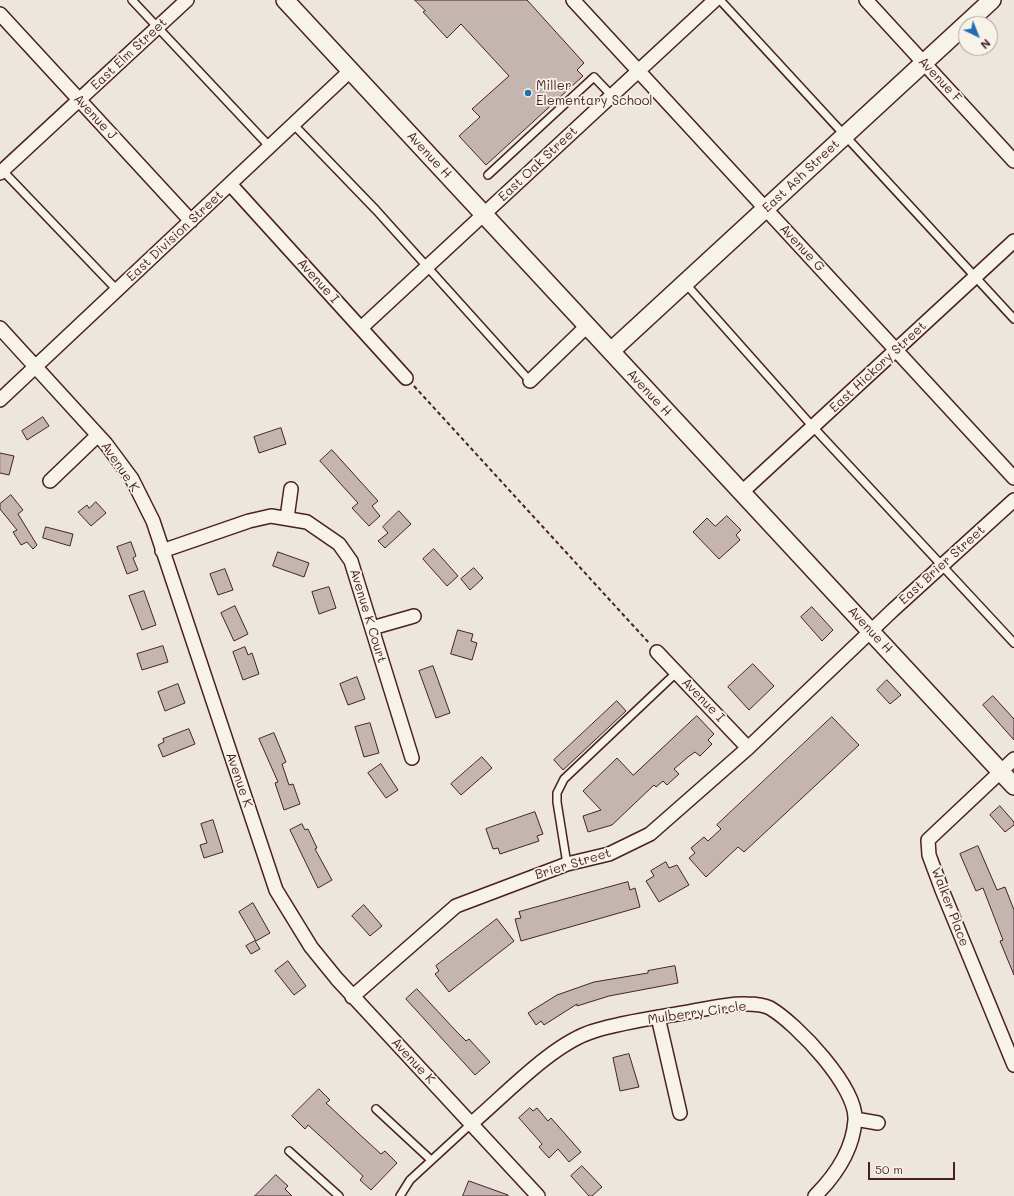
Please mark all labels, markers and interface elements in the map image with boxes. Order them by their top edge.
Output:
street label: East Elm Street [88,15,170,93]
north arrow [958,16,998,56]
text: N [978,36,994,53]
street label: Avenue F [915,54,965,106]
place label: Miller Elementary School [536,78,653,109]
marker: Miller Elementary School [523,88,533,98]
street label: Avenue J [70,91,120,143]
street label: East Oak Street [495,123,581,205]
street label: Avenue H [403,128,455,182]
street label: East Ash Street [759,136,843,216]
street label: East Division Street [124,187,226,285]
street label: Avenue G [776,221,828,275]
street label: Avenue I [294,255,342,307]
street label: East Hickory Street [827,318,929,416]
street label: Avenue H [623,366,675,420]
street label: Avenue K [98,439,142,495]
street label: East Brier Street [896,522,988,608]
street label: Avenue K Court [346,567,390,665]
street label: Avenue H [844,603,896,657]
street label: Avenue I [678,675,728,725]
street label: Avenue K [222,750,256,810]
street label: Brier Street [533,845,613,883]
street label: Walker Place [928,865,972,949]
street label: Mulberry Circle [646,998,748,1028]
street label: Avenue K [388,1035,438,1087]
scale bar [870,1154,957,1180]
text: 50 m [875,1161,903,1177]

